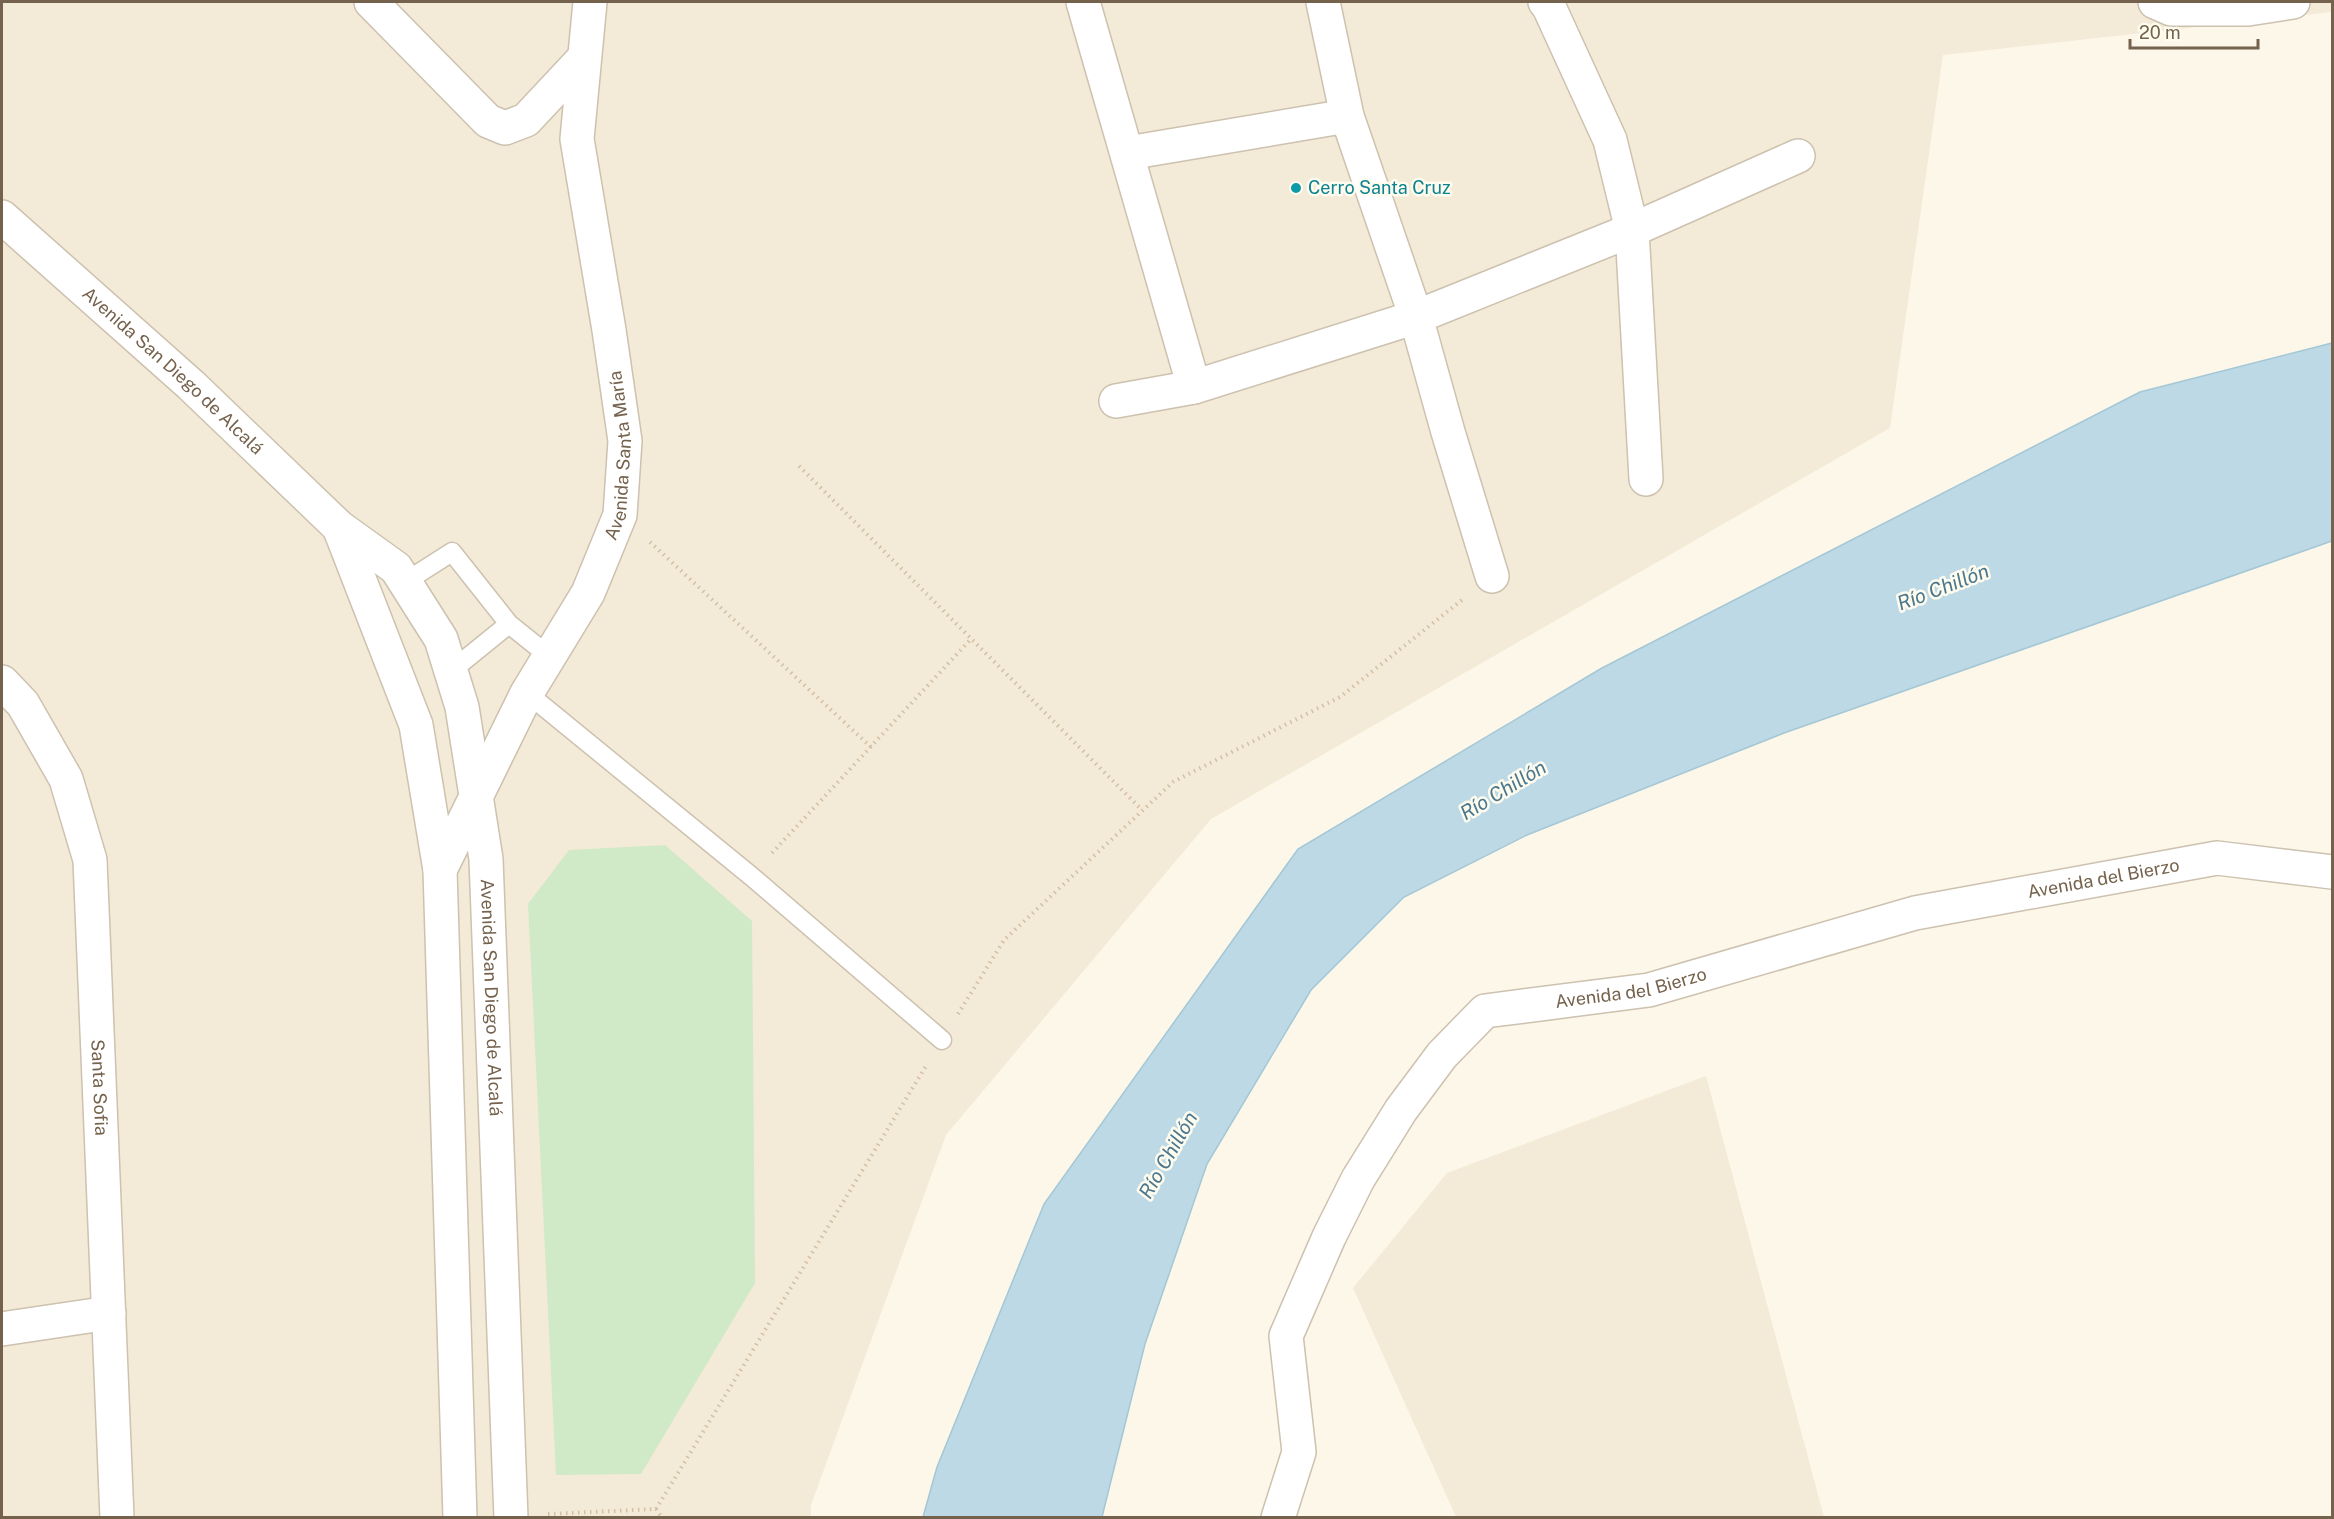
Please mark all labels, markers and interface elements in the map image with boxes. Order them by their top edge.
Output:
scale bar [2130,12,2258,50]
text: 20 m [2139,22,2181,43]
place label: Cerro Santa Cruz [1308,177,1451,198]
marker: Cerro Santa Cruz [1289,181,1303,195]
street label: Avenida San Diego de Alcalá [78,283,268,459]
street label: Avenida Santa María [600,370,635,543]
water label: Río Chillón [1894,559,1992,615]
water label: Río Chillón [1456,755,1550,825]
street label: Avenida del Bierzo [2026,854,2181,902]
street label: Avenida San Diego de Alcalá [477,878,507,1117]
street label: Avenida del Bierzo [1554,963,1709,1012]
street label: Santa Sofia [87,1039,112,1136]
water label: Río Chillón [1134,1107,1202,1203]

